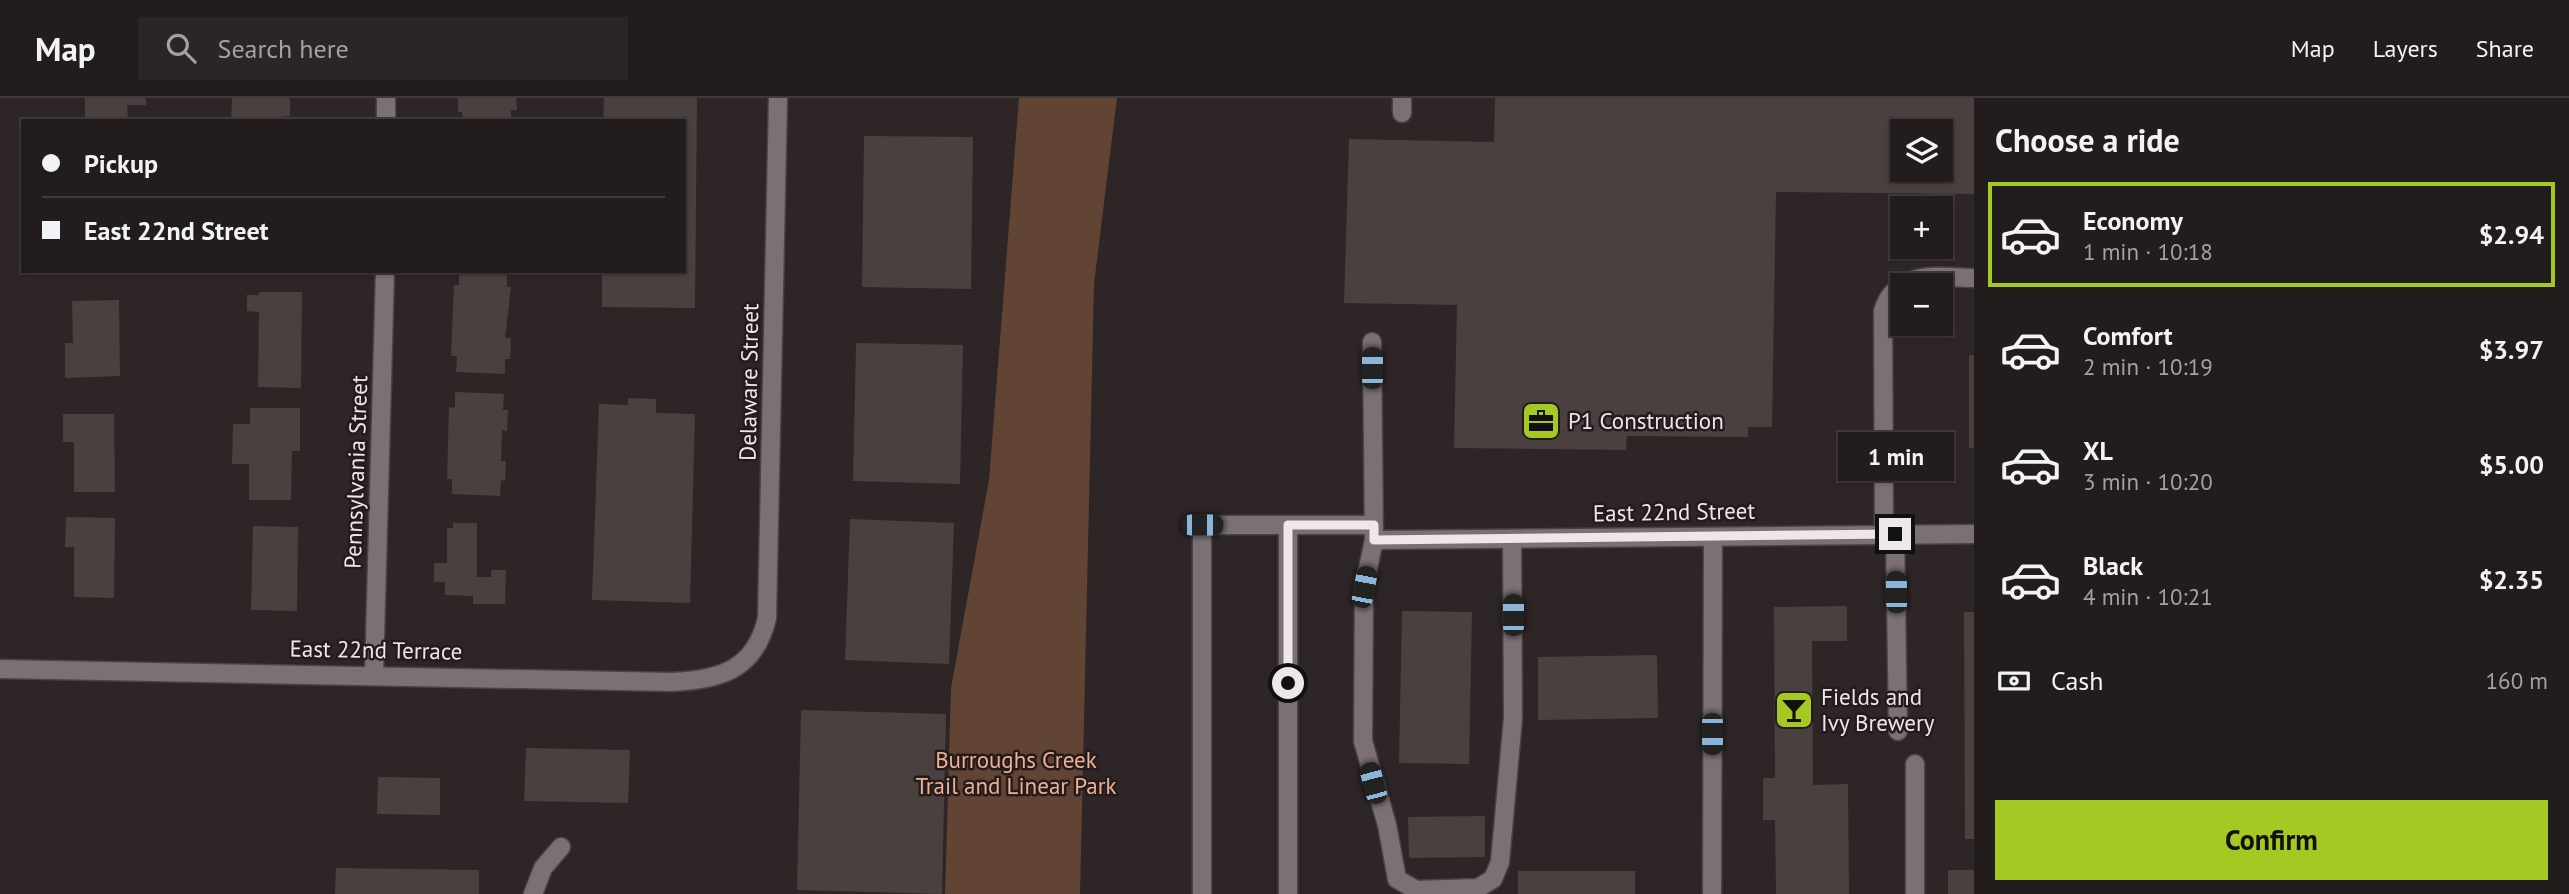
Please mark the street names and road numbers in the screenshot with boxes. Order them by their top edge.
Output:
street label: Delaware Street [733,303,764,461]
street label: Pennsylvania Street [338,375,373,569]
street label: East 22nd Street [1593,496,1756,527]
street label: East 22nd Terrace [289,633,463,666]

